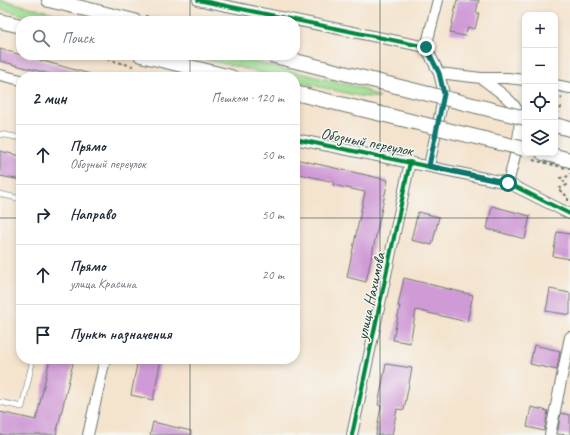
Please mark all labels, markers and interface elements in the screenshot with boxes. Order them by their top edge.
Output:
map controls [522,12,558,156]
button: + [522,12,558,48]
search box [16,16,300,60]
icon: search [30,27,52,49]
text: Поиск [62,29,94,48]
route end [417,38,435,56]
button: − [522,48,558,84]
button: locate [522,84,558,120]
text: 2 мин [32,88,67,109]
text: Пешком · 120 m [211,90,284,106]
button: layers [522,120,558,156]
street label: Обозный переулок [319,123,417,161]
text: Прямо [70,137,106,156]
icon: ahead [32,144,54,166]
text: 50 m [262,147,284,163]
text: Обозный переулок [70,156,146,172]
route start [499,174,517,192]
icon: right [32,204,54,226]
text: Направо [70,205,116,224]
text: 50 m [262,207,284,223]
street label: улица Нахимова [352,250,390,343]
text: Прямо [70,257,106,276]
icon: ahead [32,264,54,286]
text: 20 m [262,267,284,283]
text: улица Красина [70,276,136,292]
icon: arrive [32,324,54,346]
text: Пункт назначения [70,325,172,344]

